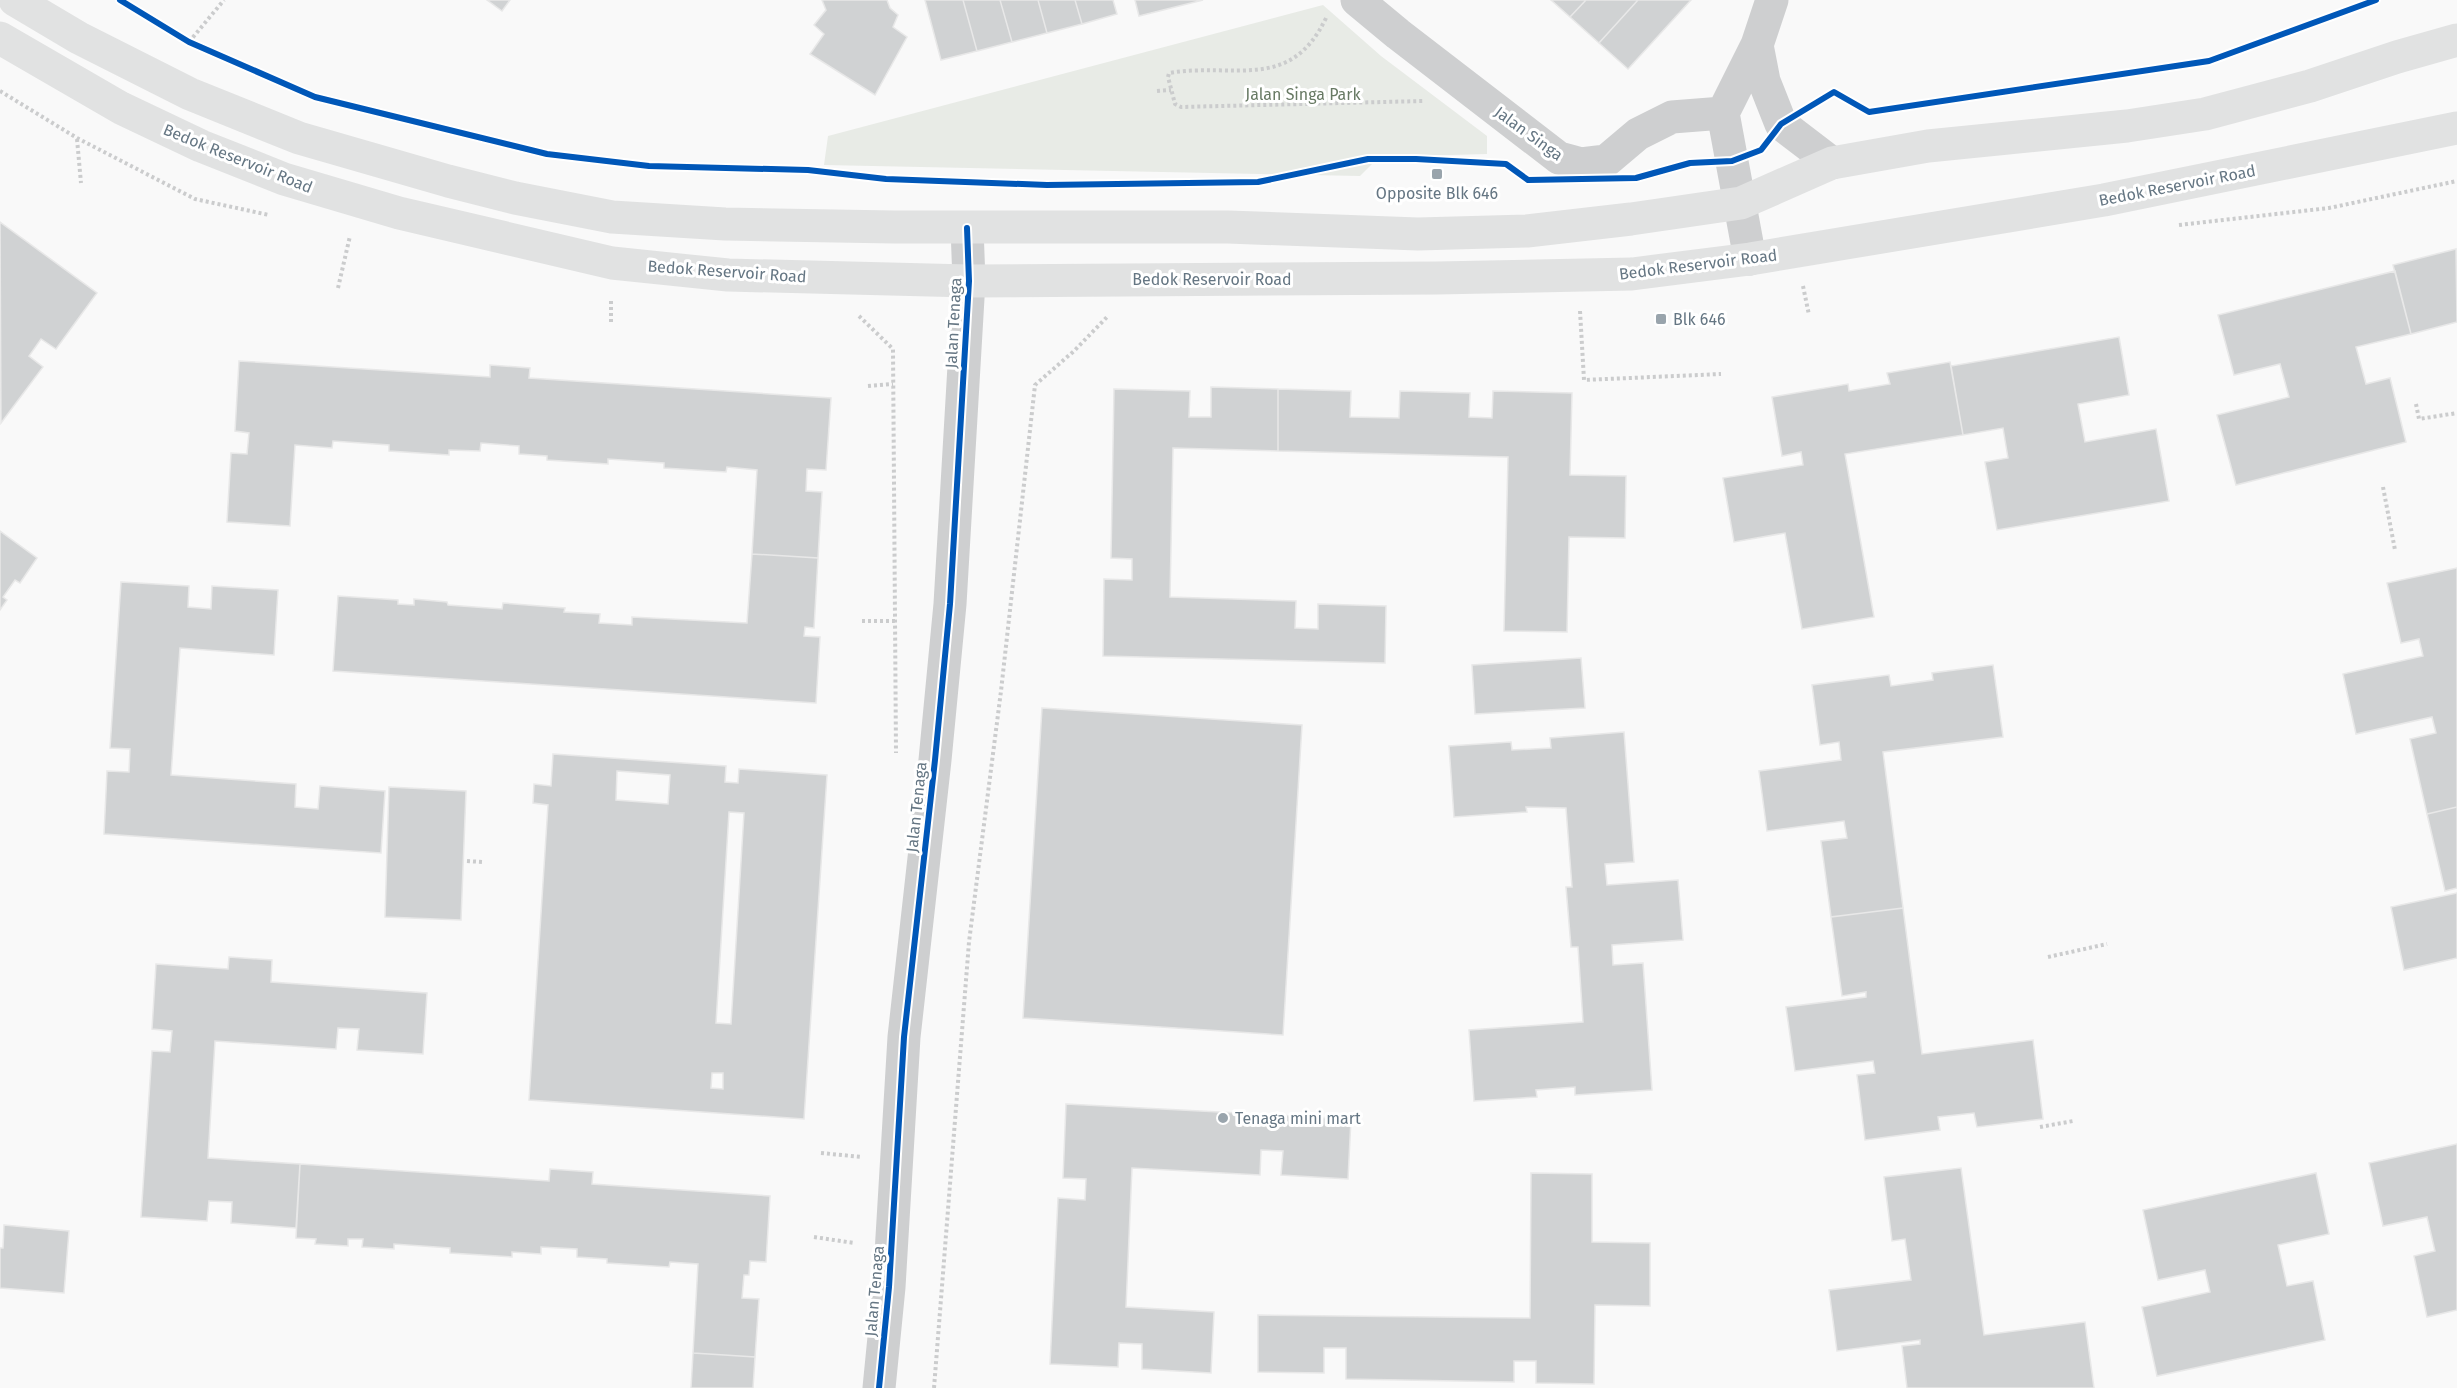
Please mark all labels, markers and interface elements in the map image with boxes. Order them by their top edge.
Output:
park label: Jalan Singa Park [1245,85,1362,104]
street label: Jalan Singa [1491,102,1567,165]
street label: Bedok Reservoir Road [160,120,315,197]
street label: Bedok Reservoir Road [2097,161,2257,210]
marker: Opposite Blk 646 [1430,167,1444,181]
place label: Opposite Blk 646 [1376,184,1498,203]
street label: Bedok Reservoir Road [1618,245,1778,284]
street label: Bedok Reservoir Road [647,256,807,287]
street label: Bedok Reservoir Road [1132,270,1292,289]
street label: Jalan Tenaga [942,277,965,369]
place label: Blk 646 [1673,310,1725,329]
marker: Blk 646 [1654,312,1668,326]
street label: Jalan Tenaga [902,761,931,853]
place label: Tenaga mini mart [1235,1109,1361,1128]
marker: Tenaga mini mart [1216,1111,1230,1125]
street label: Jalan Tenaga [861,1245,888,1337]

